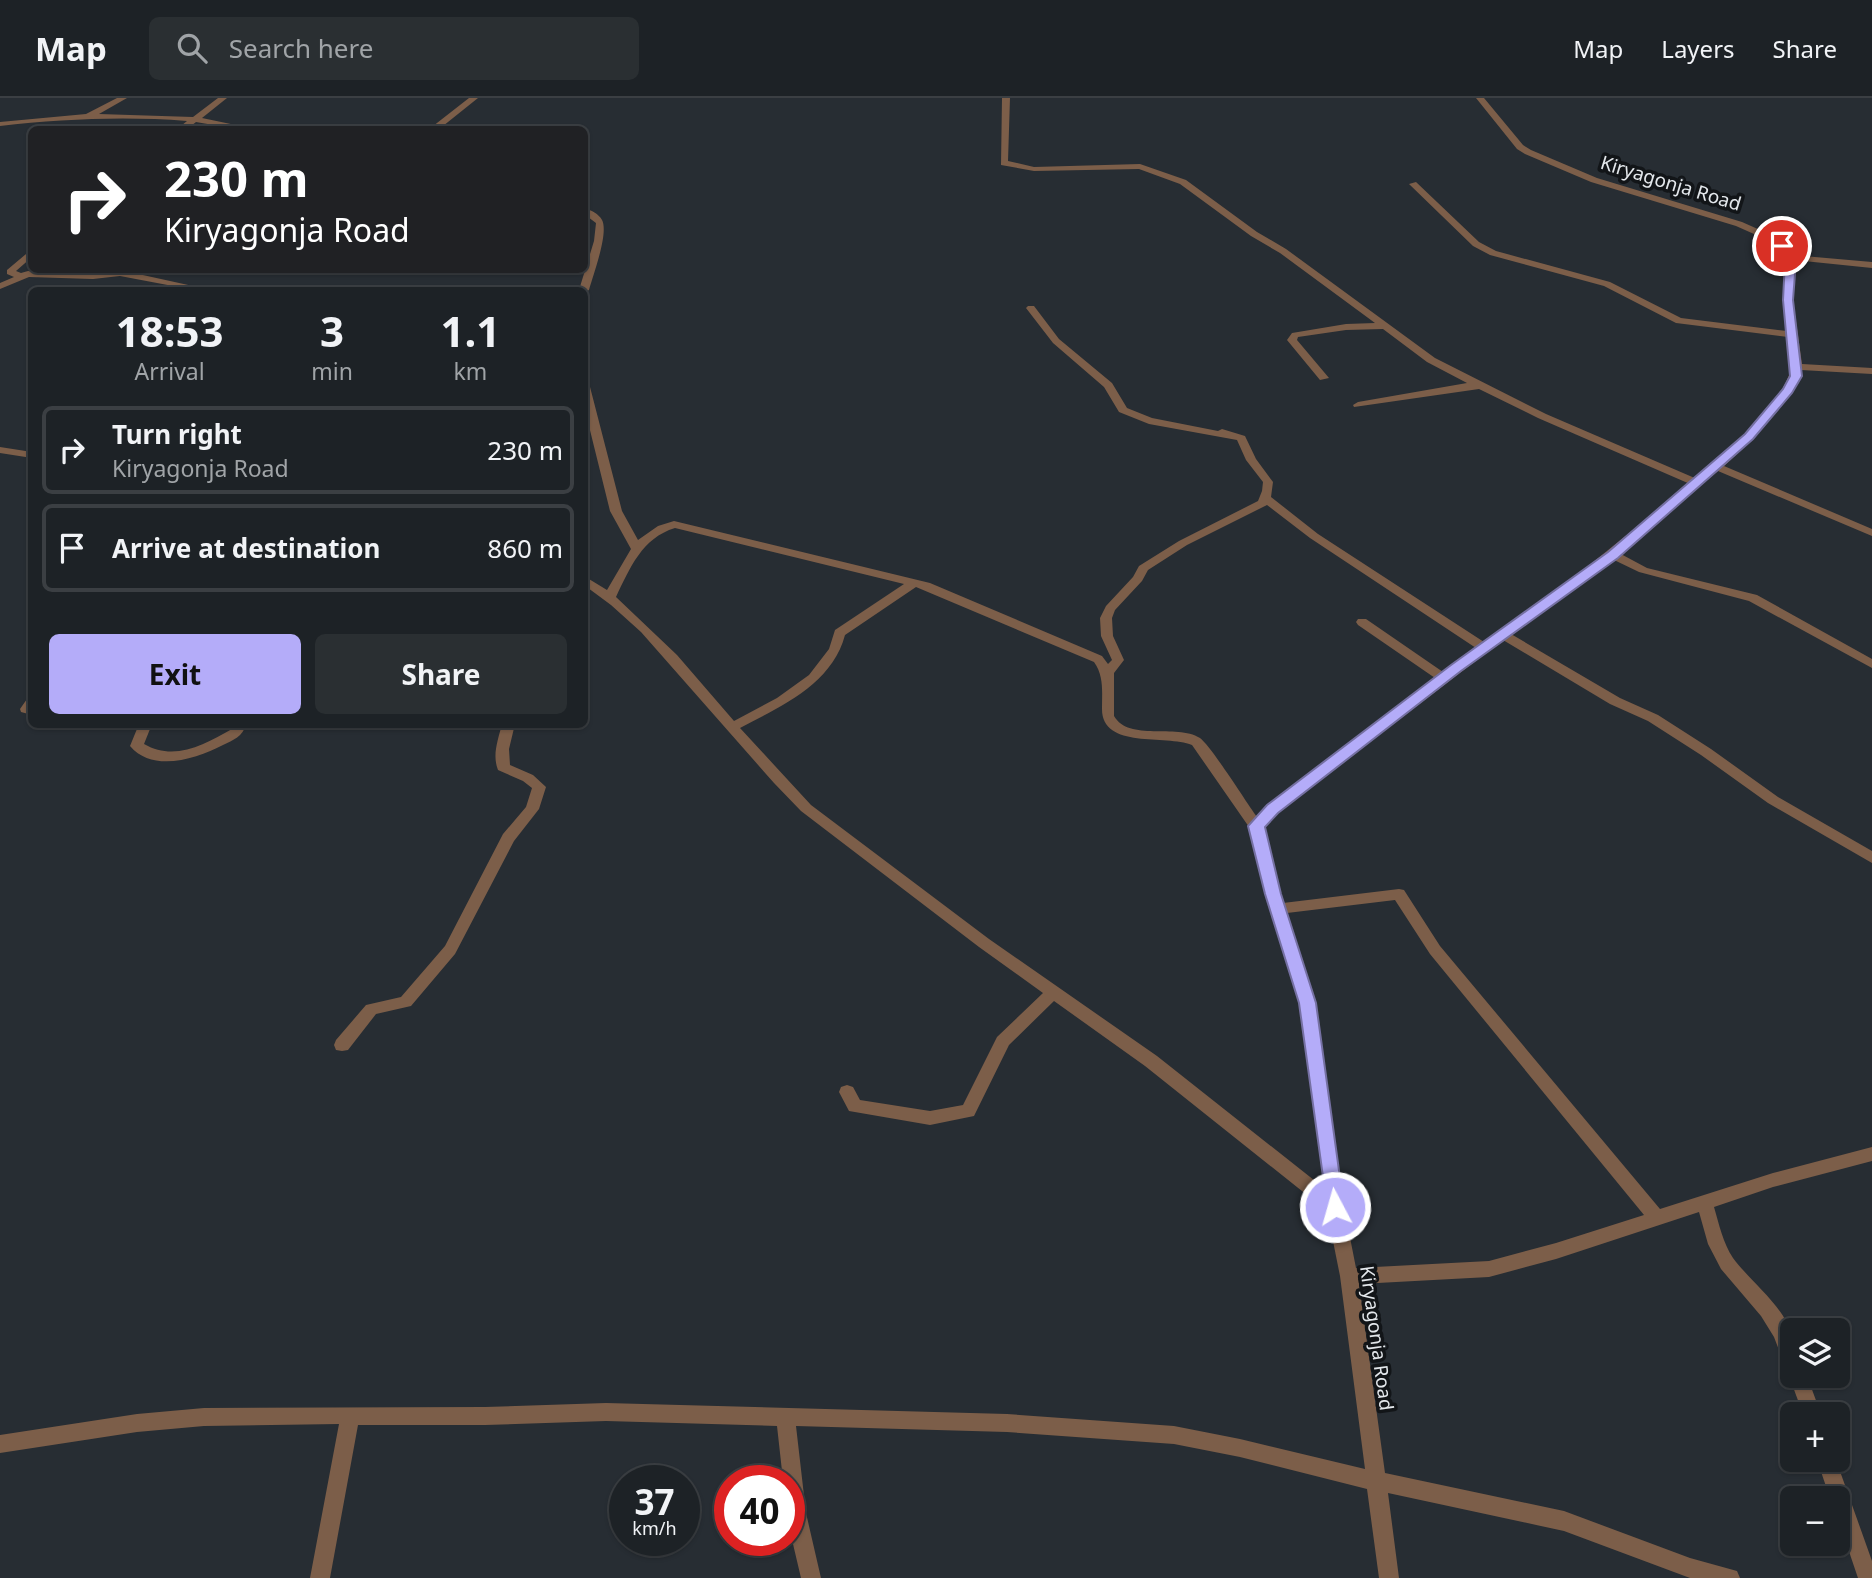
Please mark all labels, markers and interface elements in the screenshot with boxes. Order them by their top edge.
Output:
search box [149,17,639,80]
text: Map [35,26,107,71]
icon: search [173,29,211,67]
text: Search here [229,30,373,66]
text: Map [1573,32,1623,65]
text: Layers [1661,32,1735,65]
text: Share [1773,32,1837,65]
text: 230 m [164,145,309,211]
street label: Kiryagonja Road [1597,149,1745,217]
icon: right [49,154,140,245]
text: Kiryagonja Road [164,208,410,251]
pin [1752,216,1812,276]
icon: arrive [1763,227,1801,265]
text: 18:53 [116,302,224,359]
text: 3 [320,302,344,359]
text: 1.1 [440,302,500,359]
text: Arrival [135,355,205,387]
text: min [311,355,353,387]
text: km [454,355,487,387]
text: Turn right [112,416,242,452]
icon: right [53,431,91,469]
text: 230 m [487,432,563,468]
text: Kiryagonja Road [112,452,289,484]
icon: arrive [53,529,91,567]
text: Arrive at destination [112,530,381,566]
text: 860 m [487,530,563,566]
button: Exit [49,634,301,714]
button: Share [315,634,567,714]
position arrow [1298,1170,1372,1244]
street label: Kiryagonja Road [1354,1264,1400,1412]
map controls [1780,1318,1850,1556]
button: layers [1780,1318,1850,1388]
button: + [1780,1402,1850,1472]
speed limit sign: 40 [714,1465,805,1556]
text: 37 [634,1478,675,1525]
button: − [1780,1486,1850,1556]
text: km/h [632,1516,677,1540]

